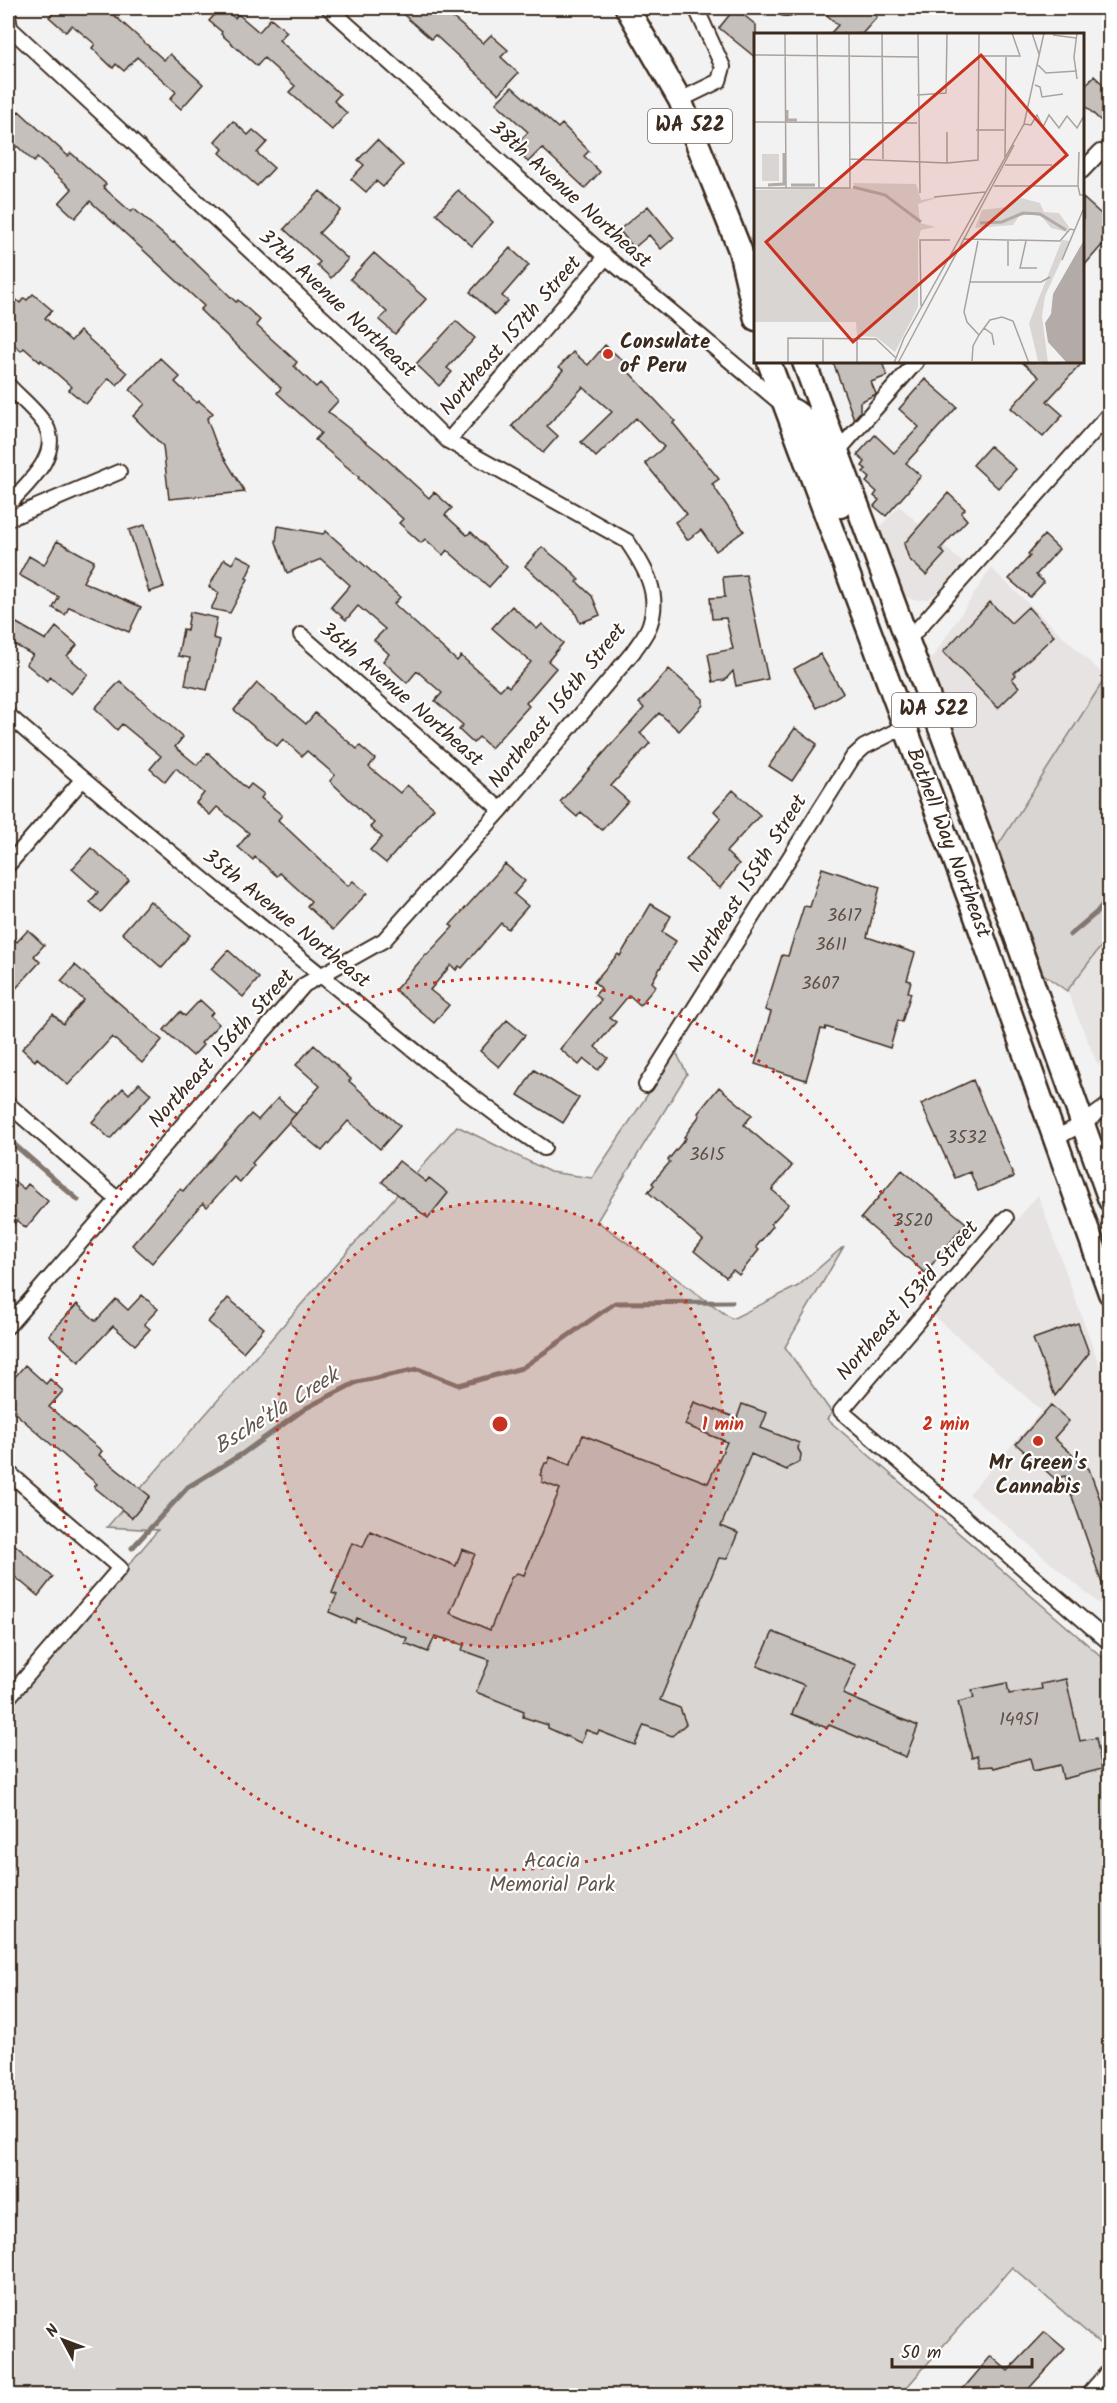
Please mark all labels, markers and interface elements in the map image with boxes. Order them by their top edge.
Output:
inset map [754,33,1084,363]
road number: WA 522 [648,109,732,143]
street label: 38th Avenue Northeast [481,113,659,278]
street label: 37th Avenue Northeast [250,222,424,387]
street label: Northeast 157th Street [432,248,591,424]
place label: Consulate of Peru [620,326,710,383]
marker: Consulate of Peru [601,347,615,361]
street label: 36th Avenue Northeast [312,614,491,776]
street label: Northeast 156th Street [481,615,636,796]
road number: WA 522 [892,693,976,727]
street label: Bothell Way Northeast [897,743,1000,944]
street label: Northeast 155th Street [680,788,817,980]
street label: 35th Avenue Northeast [195,841,378,998]
house number: 3617 [827,902,862,931]
house number: 3611 [815,931,847,960]
street label: Northeast 156th Street [141,961,304,1136]
house number: 3607 [801,970,839,999]
house number: 3532 [947,1124,987,1153]
house number: 3615 [689,1141,726,1170]
house number: 3520 [893,1207,933,1236]
street label: Northeast 153rd Street [829,1213,988,1389]
water label: Bsche'tla Creek [208,1358,349,1464]
text: 1 min [702,1411,744,1440]
text: 2 min [923,1411,969,1440]
centre of rings [490,1414,510,1434]
marker: Mr Green's Cannabis [1031,1434,1045,1448]
place label: Mr Green's Cannabis [989,1447,1087,1504]
house number: 14951 [999,1706,1039,1735]
park label: Acacia Memorial Park [489,1845,615,1902]
north arrow [33,2310,93,2370]
text: N [40,2319,66,2343]
scale bar [892,2331,1032,2369]
text: 50 m [901,2339,941,2368]

